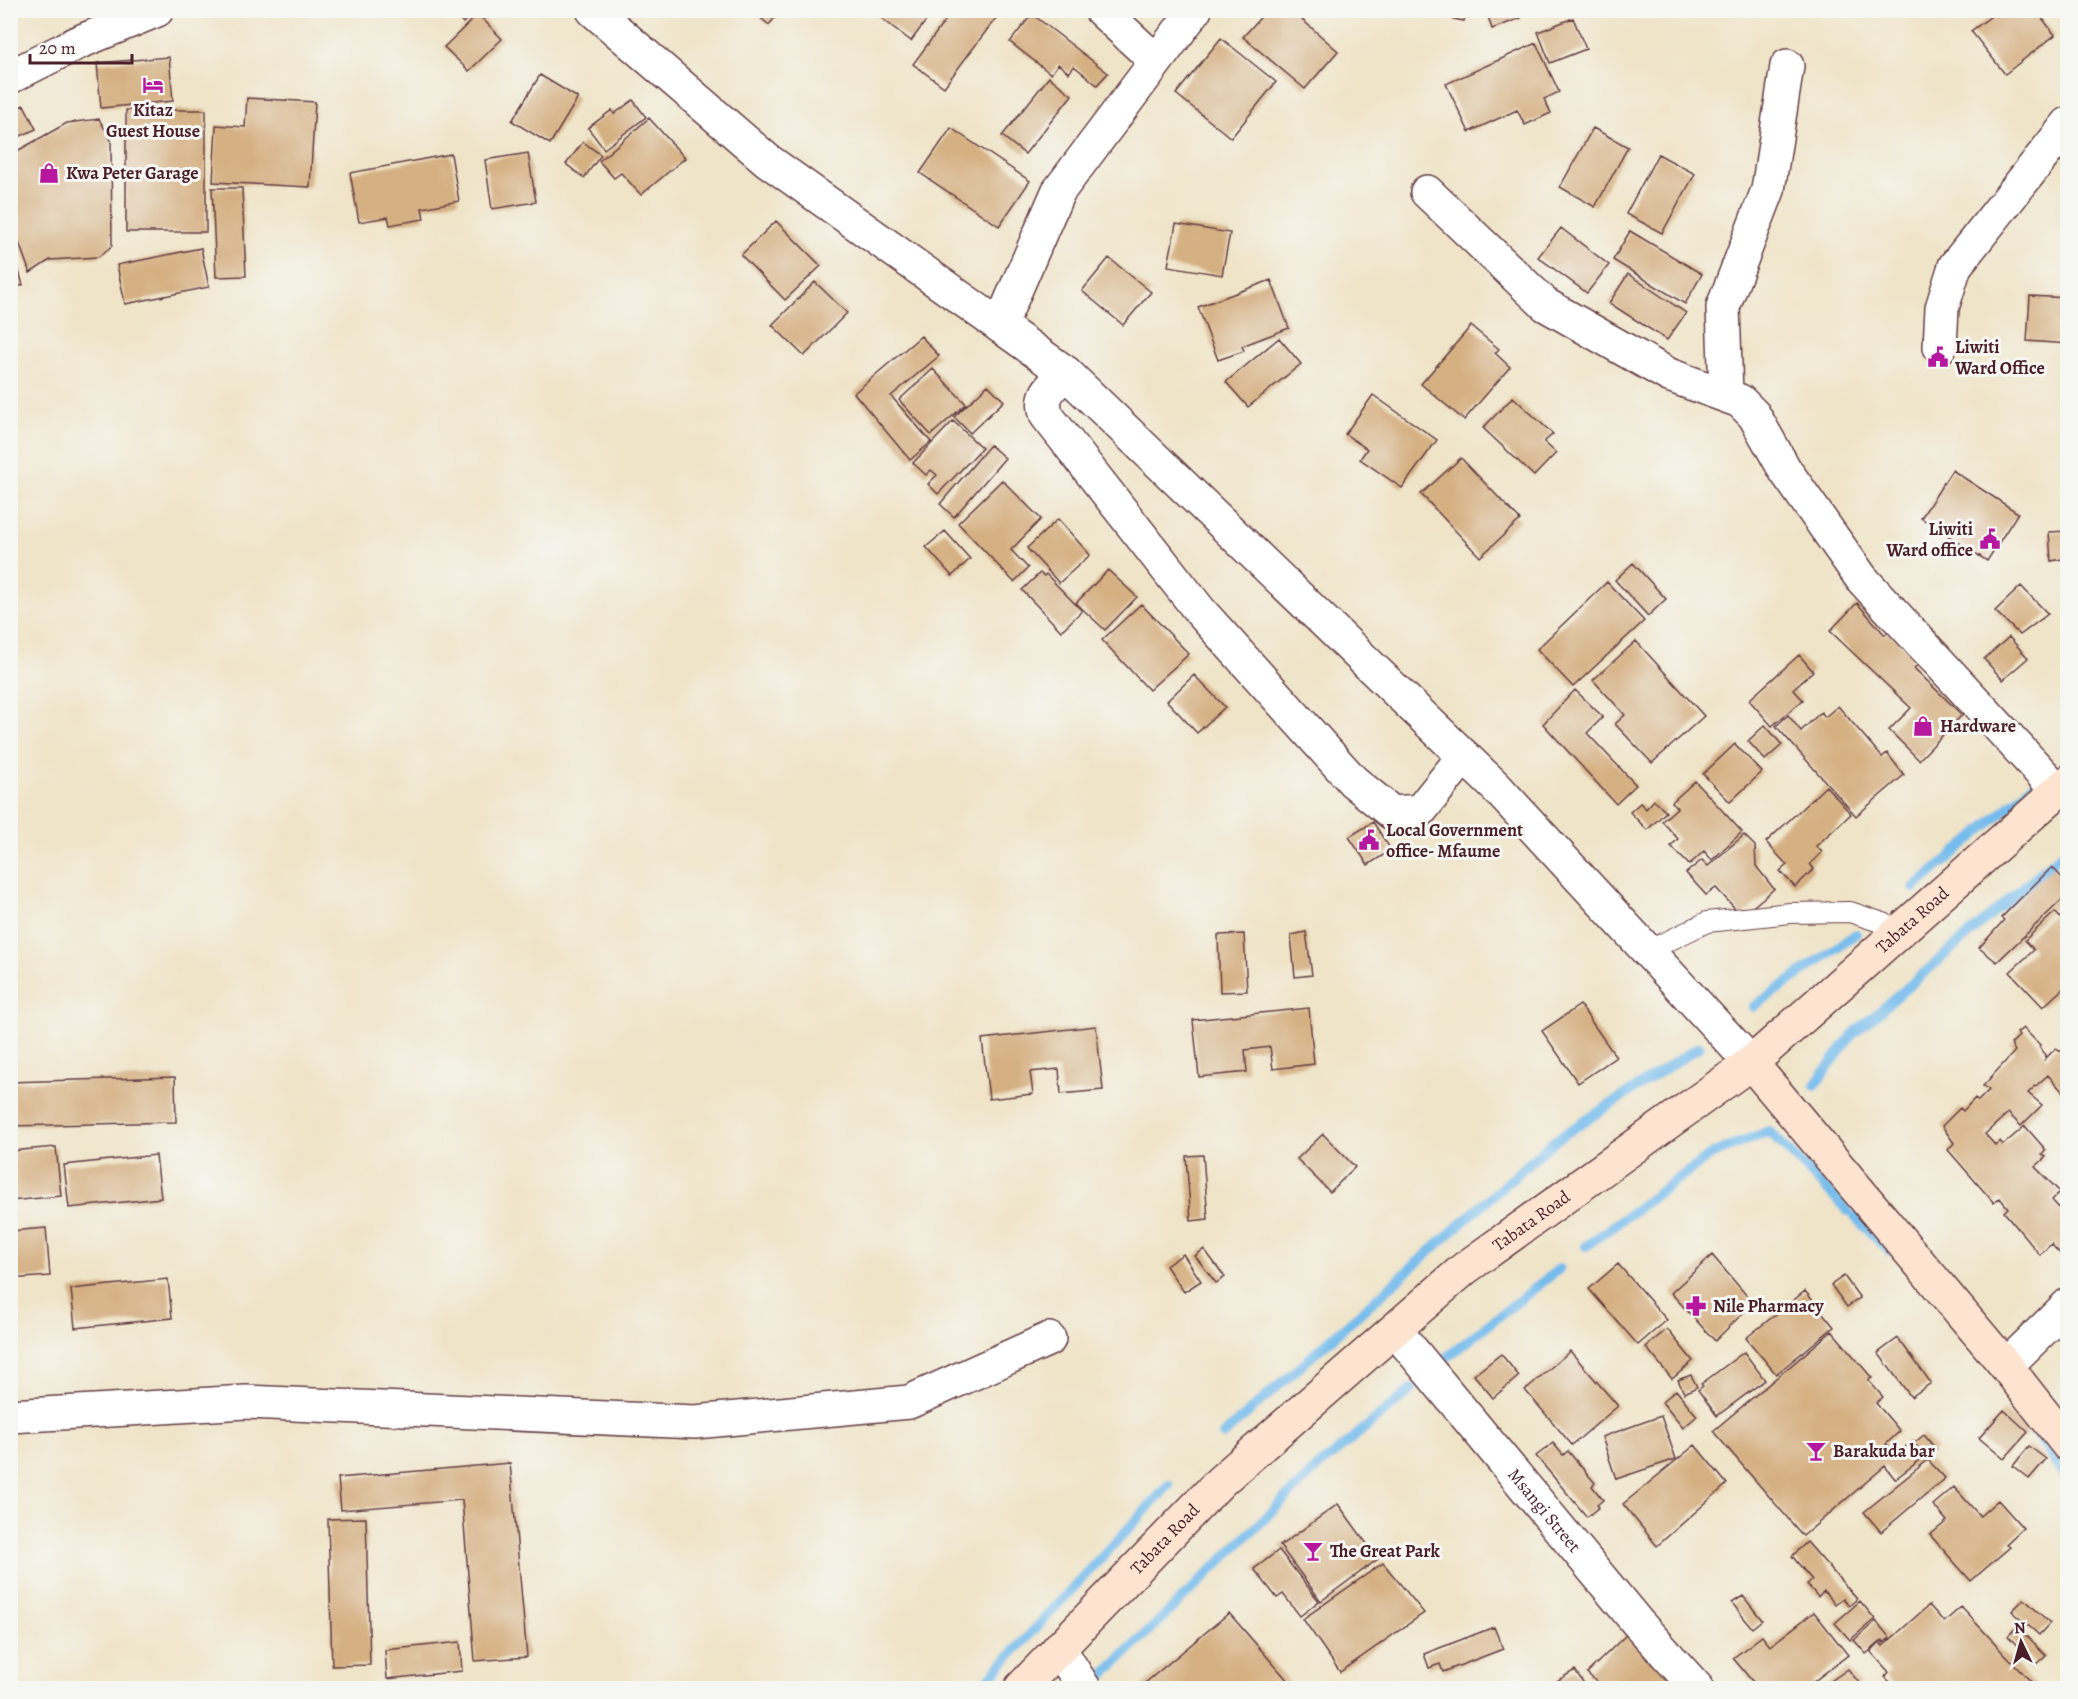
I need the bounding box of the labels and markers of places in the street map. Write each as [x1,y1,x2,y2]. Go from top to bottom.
hotel icon: Kitaz Guest House [141,73,165,97]
place label: Kitaz Guest House [106,98,200,143]
shop icon: Kwa Peter Garage [37,161,61,185]
place label: Kwa Peter Garage [66,161,199,185]
place label: Liwiti Ward Office [1954,335,2045,380]
public building icon: Liwiti Ward Office [1926,345,1950,369]
place label: Liwiti Ward office [1885,517,1973,562]
public building icon: Liwiti Ward office [1978,527,2002,551]
shop icon: Hardware [1911,714,1935,738]
place label: Hardware [1940,714,2016,738]
place label: Local Government office- Mfaume [1386,818,1523,863]
public building icon: Local Government office- Mfaume [1357,828,1381,852]
pharmacy icon: Nile Pharmacy [1684,1294,1708,1318]
place label: Nile Pharmacy [1713,1294,1824,1318]
bar icon: Barakuda bar [1804,1439,1828,1463]
place label: Barakuda bar [1833,1439,1935,1463]
bar icon: The Great Park [1301,1539,1325,1563]
place label: The Great Park [1330,1539,1441,1563]

